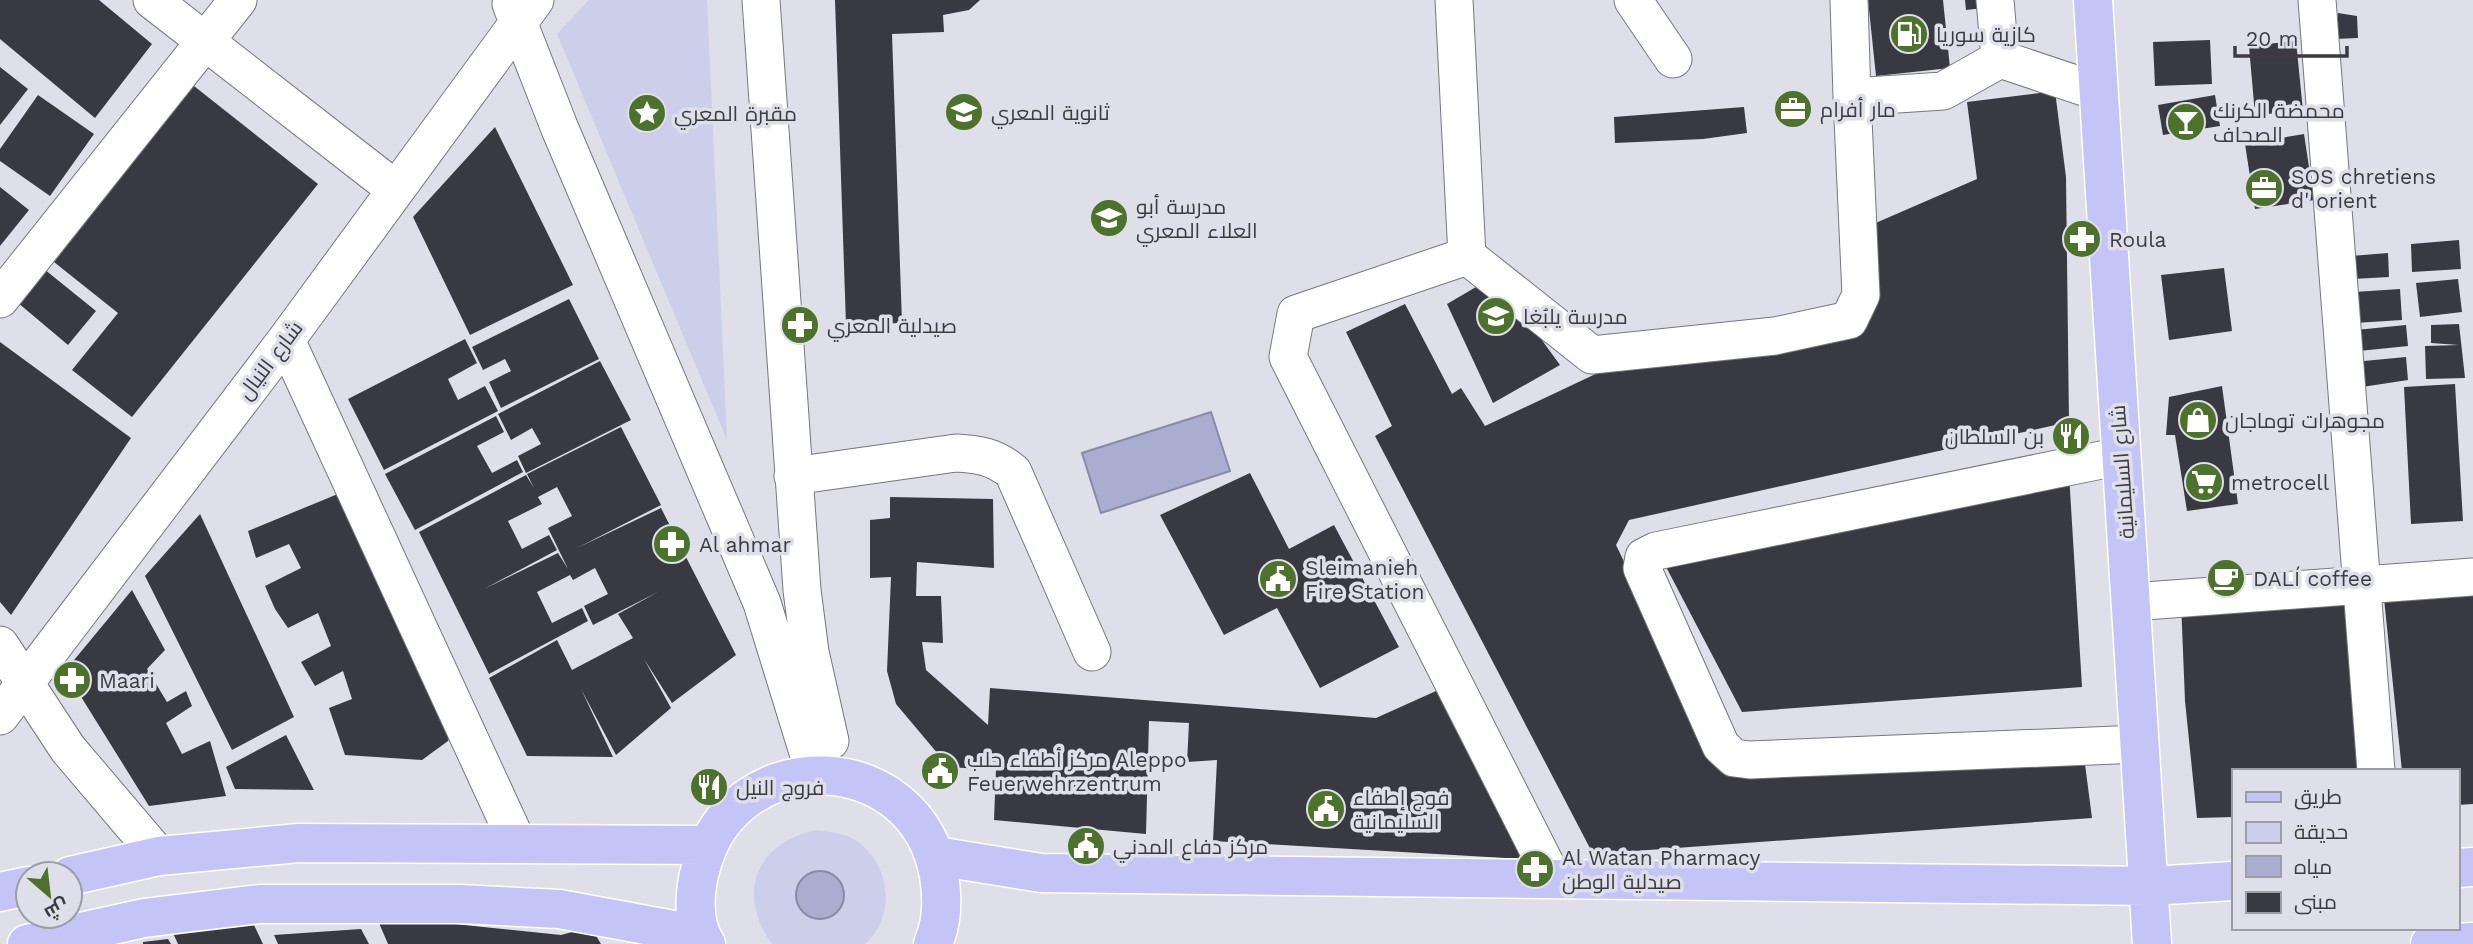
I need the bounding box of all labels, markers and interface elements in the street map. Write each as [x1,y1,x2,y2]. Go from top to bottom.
fuel station icon: كازية سوريا [1888,13,1930,55]
scale bar [2235,14,2347,58]
place label: كازية سوريا [1936,22,2036,47]
text: 20 m [2246,26,2298,51]
office icon: مار أفرام [1772,88,1814,130]
school or university icon: ثانوية المعري [943,91,985,133]
place icon: مقبرة المعري [626,92,668,134]
place label: مار أفرام [1820,97,1896,124]
place label: محمضة الكرنك الصحاف [2213,98,2345,147]
place label: ثانوية المعري [991,100,1110,129]
place label: مقبرة المعري [674,101,797,130]
bar icon: محمضة الكرنك الصحاف [2165,101,2207,143]
place label: SOS chretiens d' orient [2291,164,2436,213]
office icon: SOS chretiens d' orient [2243,167,2285,209]
place label: مدرسة أبو العلاء المعري [1136,194,1258,247]
school or university icon: مدرسة أبو العلاء المعري [1088,197,1130,239]
pharmacy icon: Roula [2061,218,2103,260]
place label: Roula [2109,227,2167,252]
school or university icon: مدرسة يلبُغا [1475,295,1517,337]
pharmacy icon: صيدلية المعري [779,304,821,346]
place label: مدرسة يلبُغا [1523,304,1628,329]
place label: صيدلية المعري [827,313,957,342]
street label: شارع النيال [232,316,309,405]
shop icon: مجوهرات توماجان [2177,399,2219,441]
street label: شارع السليمانية [2105,404,2141,540]
place label: مجوهرات توماجان [2225,408,2385,434]
restaurant icon: بن السلطان [2050,415,2092,457]
place label: بن السلطان [1945,424,2044,450]
supermarket icon: metrocell [2183,461,2225,503]
place label: metrocell [2231,470,2330,495]
pharmacy icon: Al ahmar [651,523,693,565]
place label: Al ahmar [699,532,791,557]
place label: Sleimanieh Fire Station [1305,555,1425,604]
cafe icon: DALÍ coffee [2205,557,2247,599]
public building icon: Sleimanieh Fire Station [1257,558,1299,600]
place label: DALÍ coffee [2253,566,2372,591]
pharmacy icon: Maari [51,659,93,701]
place label: Maari [99,668,155,693]
place label: مركز أطفاء حلب Aleppo Feuerwehrzentrum [967,747,1187,796]
public building icon: مركز أطفاء حلب Aleppo Feuerwehrzentrum [919,750,961,792]
restaurant icon: فروج النيل [688,766,730,808]
legend [2232,769,2459,930]
place label: فروج النيل [736,775,824,802]
text: طريق [2294,784,2342,810]
place label: فوج إطفاء السليمانية [1353,785,1450,834]
public building icon: فوج إطفاء السليمانية [1305,788,1347,830]
text: حديقة [2294,819,2348,844]
public building icon: مركز دفاع المدني [1065,825,1107,867]
place label: مركز دفاع المدني [1113,834,1268,863]
place label: Al Watan Pharmacy صيدلية الوطن [1562,845,1760,895]
pharmacy icon: Al Watan Pharmacy صيدلية الوطن [1514,848,1556,890]
text: مياه [2294,854,2332,879]
north arrow [14,860,84,930]
text: مبنى [2294,889,2337,915]
text: ش [41,894,73,925]

